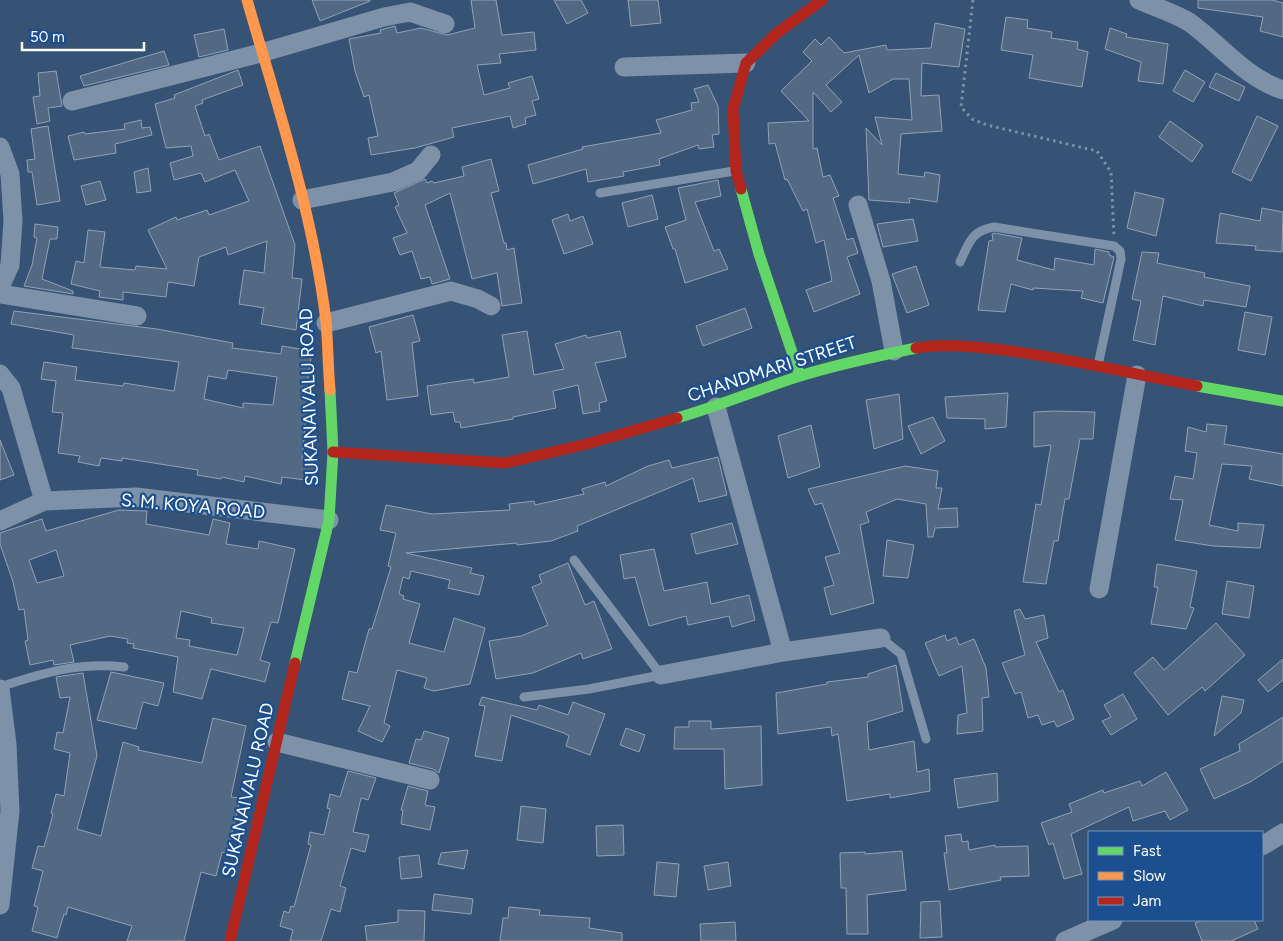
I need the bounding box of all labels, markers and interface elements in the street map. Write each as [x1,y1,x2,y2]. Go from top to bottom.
scale bar [22,20,145,52]
text: 50 m [30,28,65,46]
street label: SUKANAIVALU ROAD [295,308,323,486]
street label: CHANDMARI STREET [685,331,859,407]
street label: S. M. KOYA ROAD [120,489,266,523]
street label: SUKANAIVALU ROAD [217,701,279,879]
legend [1088,831,1263,921]
text: Fast [1133,842,1162,860]
text: Slow [1133,867,1166,885]
text: Jam [1133,892,1161,910]

